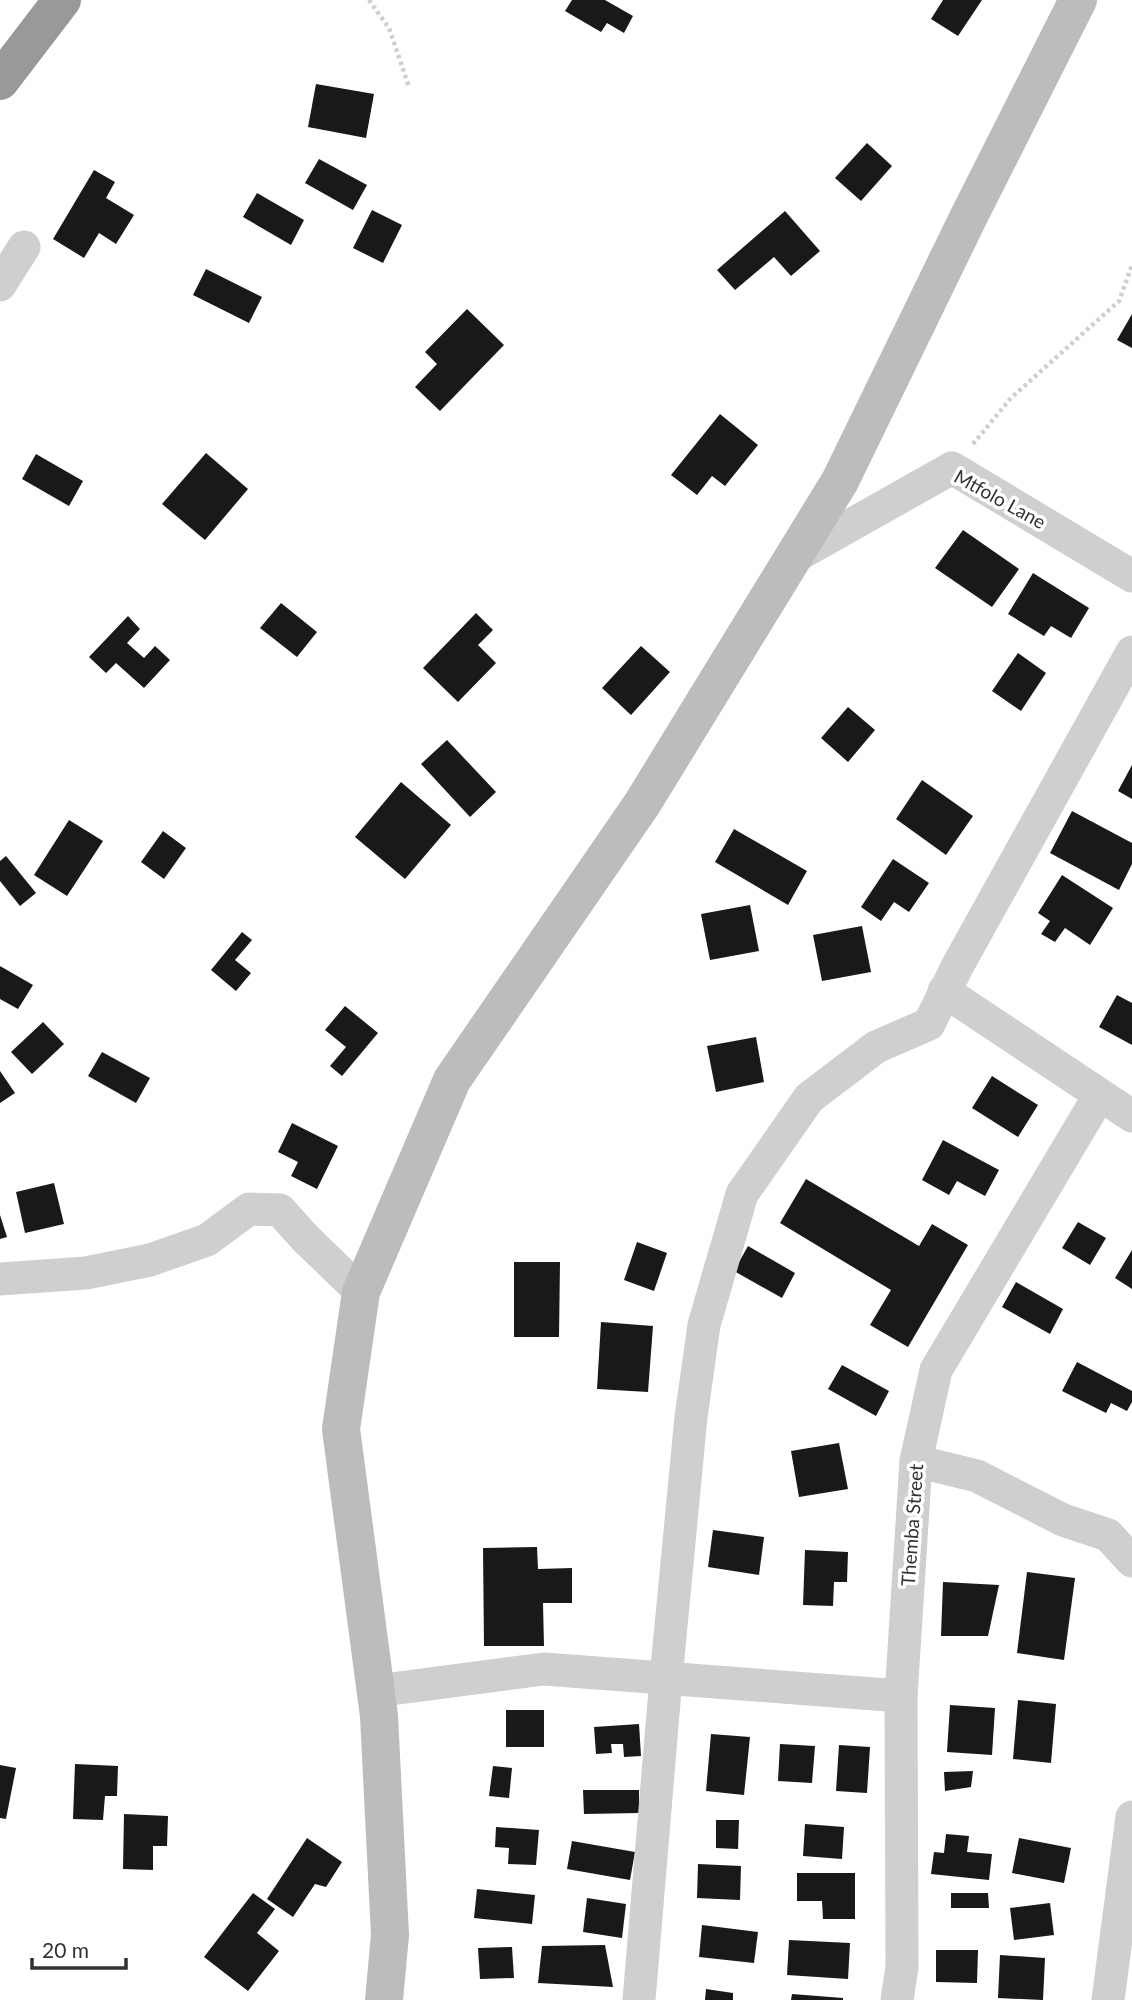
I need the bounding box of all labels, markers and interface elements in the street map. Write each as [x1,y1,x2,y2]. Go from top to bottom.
street label: Mtfolo Lane [951,464,1050,533]
street label: Themba Street [896,1463,927,1587]
scale bar [32,1926,126,1970]
text: 20 m [42,1937,89,1962]

